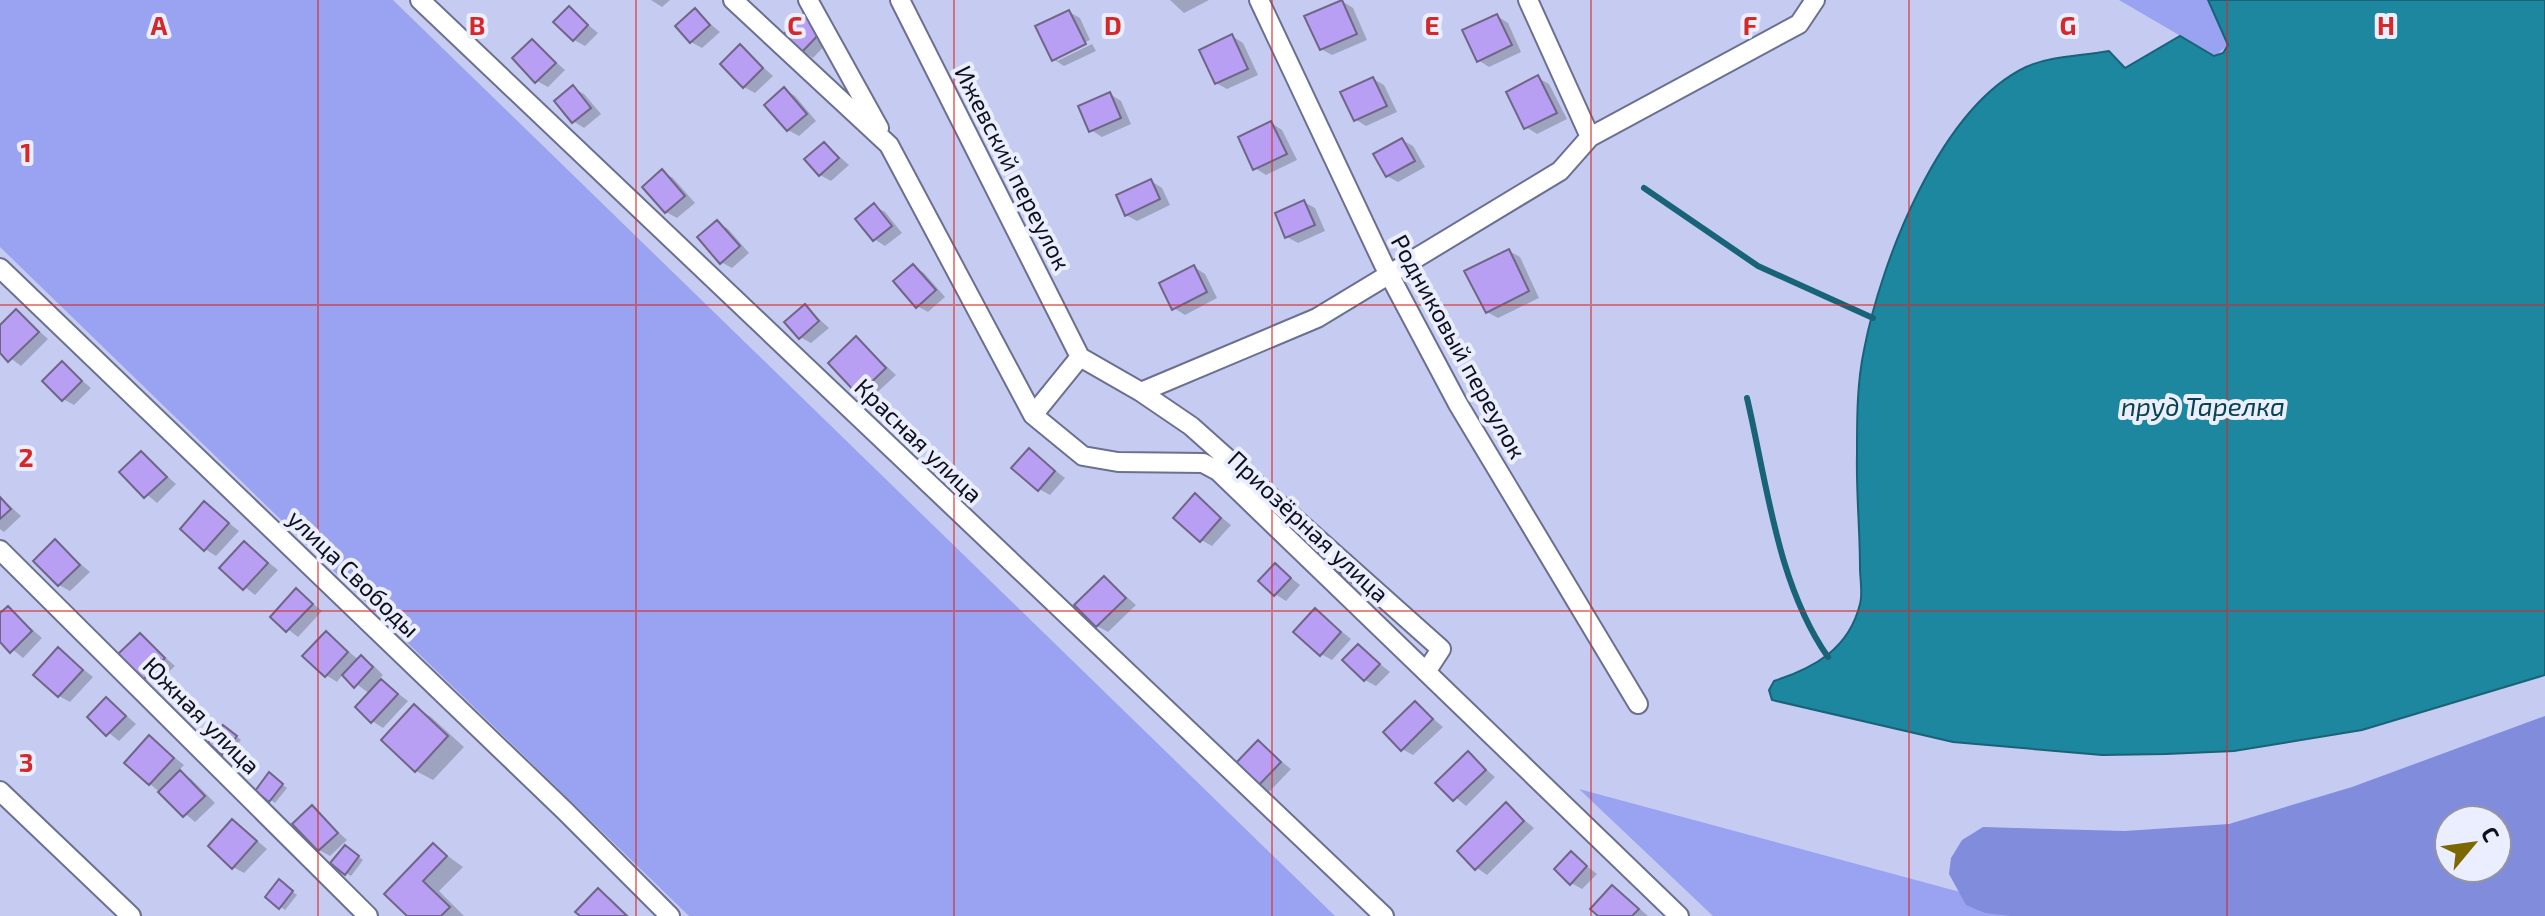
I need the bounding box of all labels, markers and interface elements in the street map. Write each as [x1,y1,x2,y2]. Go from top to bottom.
text: A [151,9,168,40]
text: B [469,9,485,40]
text: C [787,9,803,40]
text: D [1104,9,1122,40]
text: E [1424,9,1440,40]
text: F [1743,9,1757,40]
text: G [2060,9,2076,40]
text: H [2377,9,2395,40]
street label: Ижевский переулок [948,60,1078,275]
text: 1 [20,136,32,167]
street label: Родниковый переулок [1385,229,1533,464]
street label: Красная улица [849,372,989,509]
water label: пруд Тарелка [2121,390,2285,421]
text: 2 [18,441,34,472]
street label: Приозёрная улица [1222,444,1395,609]
street label: улица Свободы [282,503,426,644]
street label: Южная улица [137,650,267,780]
text: 3 [19,746,33,777]
north arrow [2433,804,2513,884]
text: С [2477,822,2506,846]

